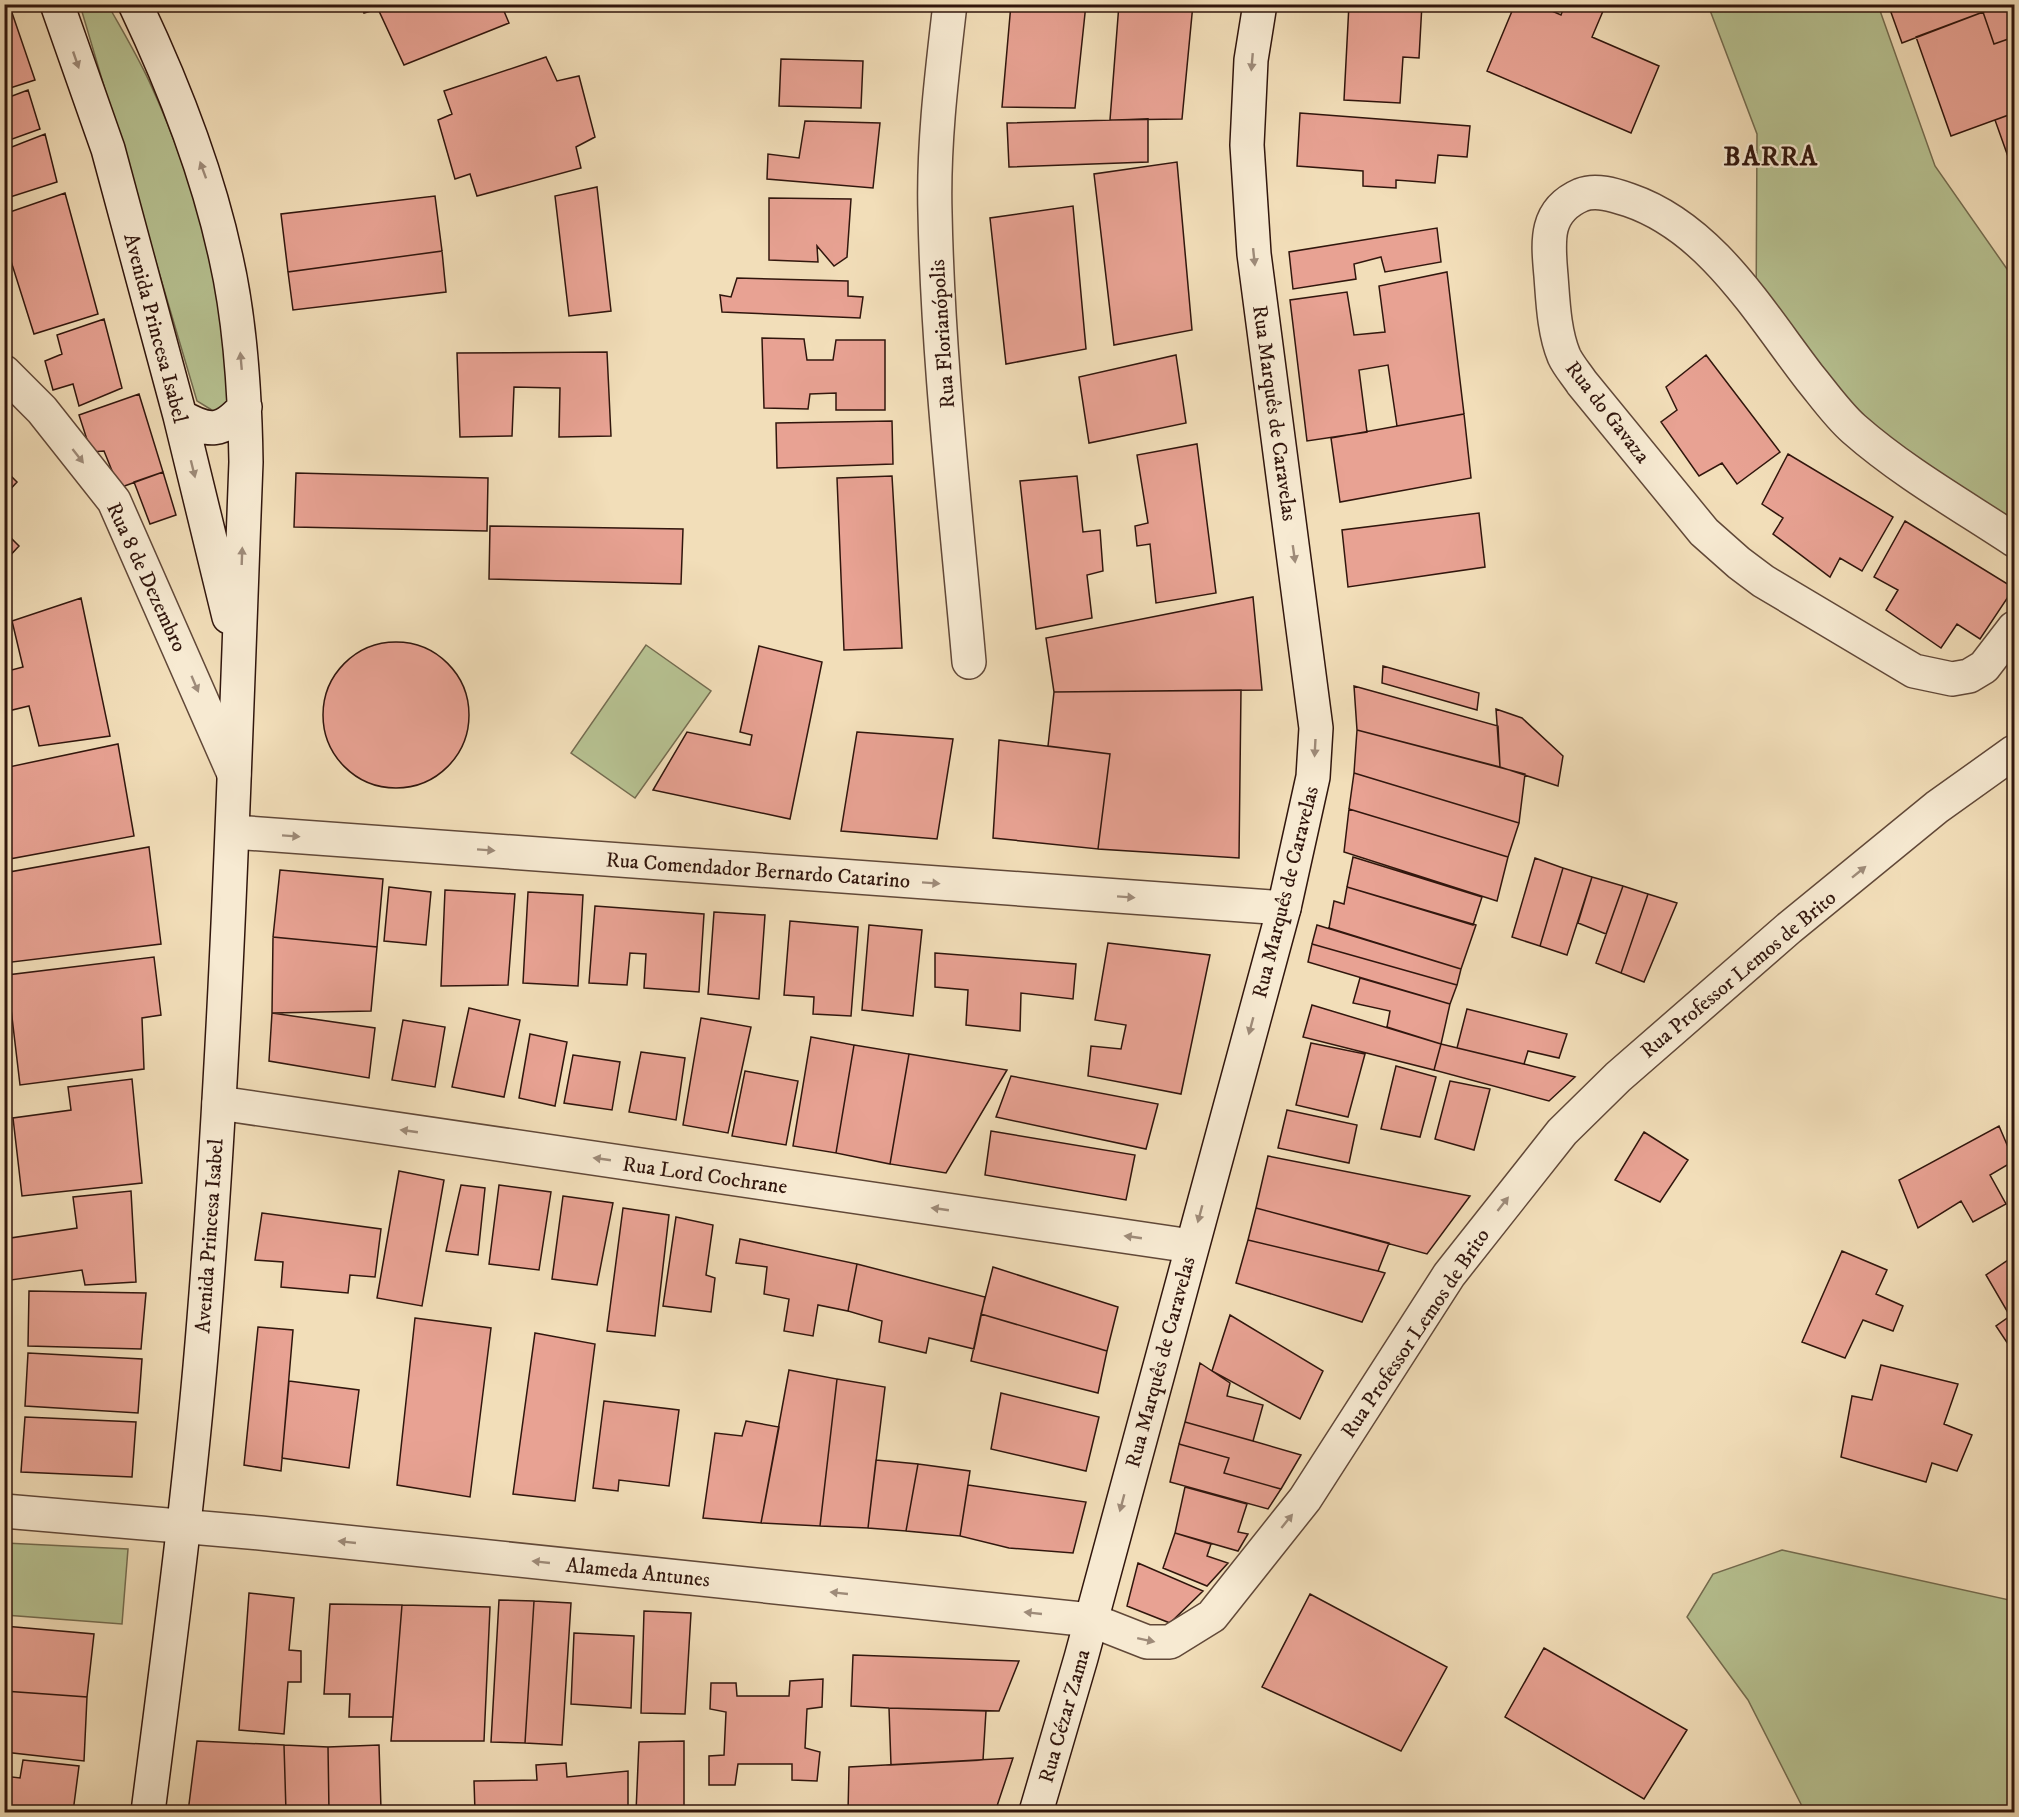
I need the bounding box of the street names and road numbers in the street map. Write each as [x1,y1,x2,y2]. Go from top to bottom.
street label: Avenida Princesa Isabel [117,231,193,426]
street label: Rua Florianópolis [925,258,961,409]
street label: Rua Marquês de Caravelas [1246,304,1302,523]
street label: Rua do Gavaza [1559,356,1655,469]
street label: Rua 8 de Dezembro [100,499,192,656]
street label: Rua Marquês de Caravelas [1247,784,1325,1001]
street label: Rua Comendador Bernardo Catarino [605,847,911,895]
street label: Rua Professor Lemos de Brito [1635,885,1842,1064]
street label: Avenida Princesa Isabel [190,1137,230,1334]
street label: Rua Lord Cochrane [621,1152,789,1200]
street label: Rua Professor Lemos de Brito [1336,1224,1496,1443]
street label: Rua Marquês de Caravelas [1120,1254,1202,1471]
street label: Alameda Antunes [565,1553,711,1593]
street label: Rua Cézar Zama [1033,1646,1096,1786]

